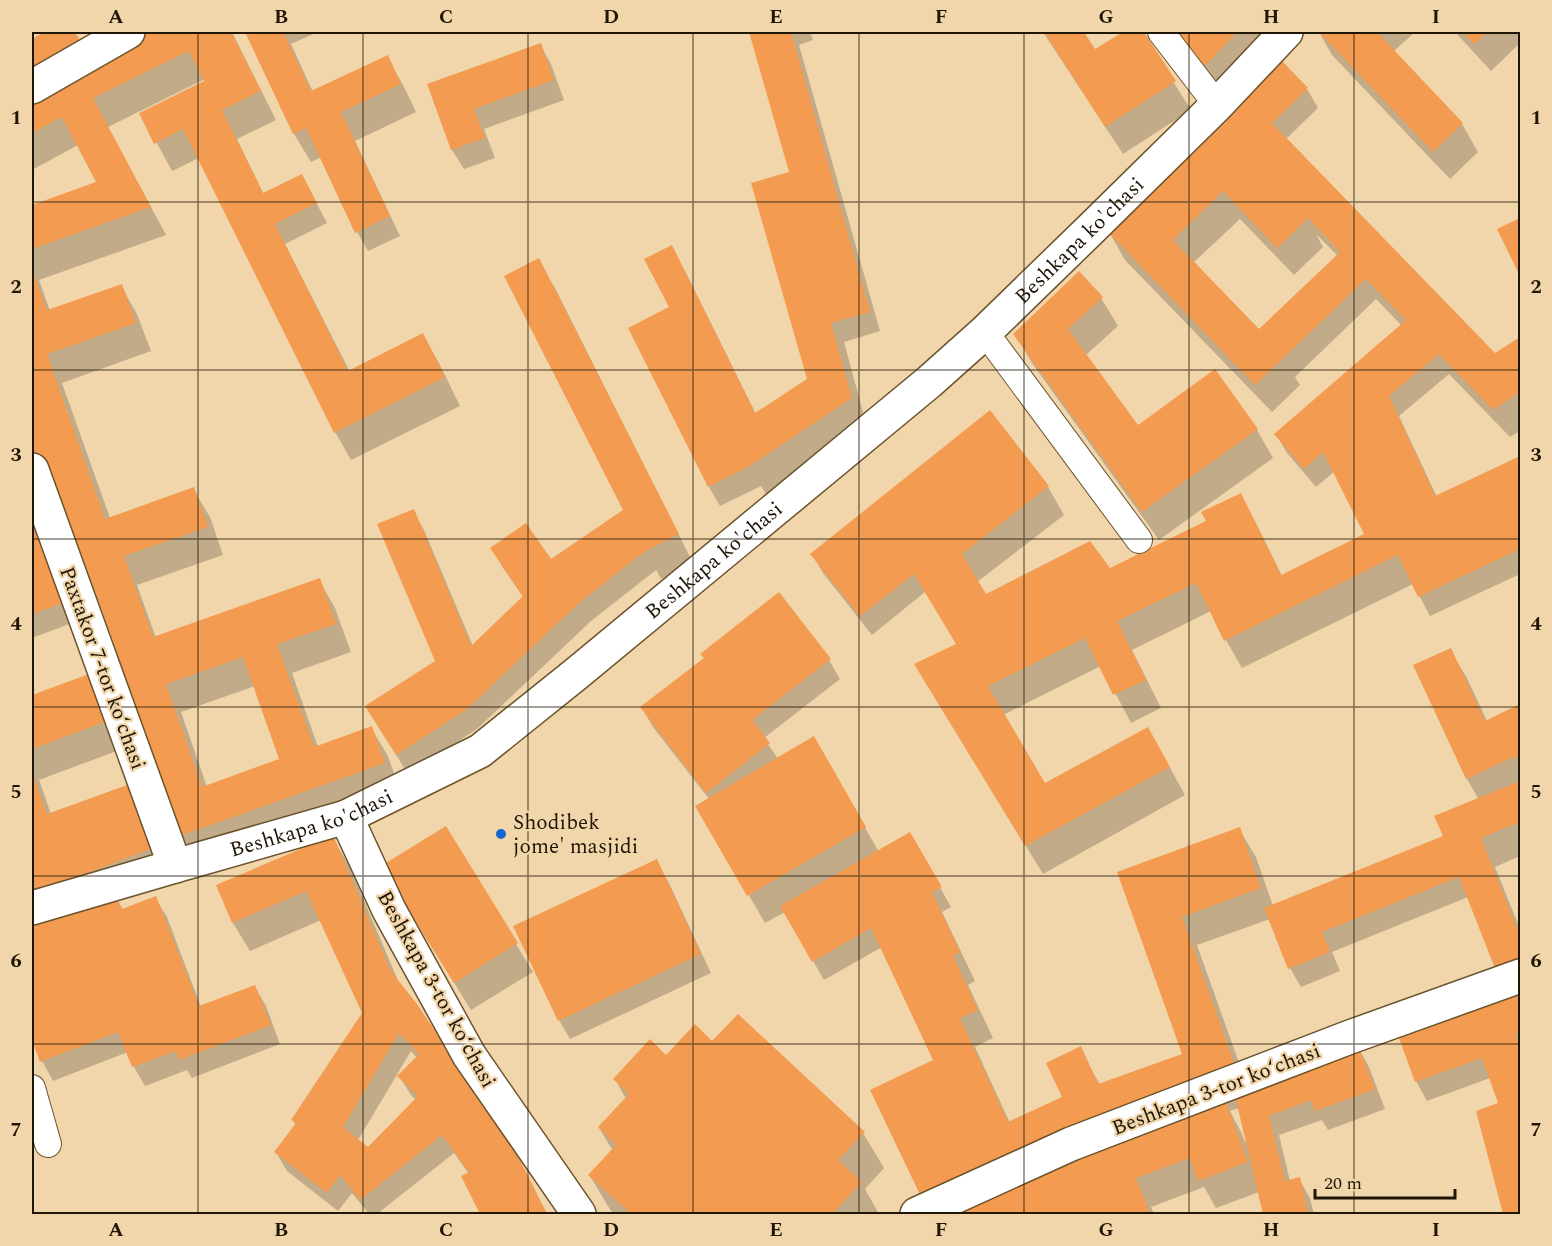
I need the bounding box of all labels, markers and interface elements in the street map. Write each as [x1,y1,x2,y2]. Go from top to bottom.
text: A [108,2,124,32]
text: B [274,2,288,32]
text: C [439,2,453,32]
text: D [603,2,619,32]
text: E [769,2,783,32]
text: F [935,2,947,32]
text: G [1098,2,1114,32]
text: H [1263,2,1279,32]
text: I [1432,2,1440,32]
text: 1 [10,103,22,133]
text: 1 [1530,103,1542,133]
street label: Beshkapa ko'chasi [1008,170,1152,312]
text: 2 [10,272,22,302]
text: 2 [1530,272,1542,302]
text: 3 [10,440,22,470]
text: 3 [1530,440,1542,470]
street label: Beshkapa ko'chasi [638,494,790,628]
street label: Paxtakor 7-tor koʻchasi [50,562,154,774]
text: 4 [10,609,22,639]
text: 4 [1530,609,1542,639]
text: 5 [10,777,22,807]
text: 5 [1530,777,1542,807]
street label: Beshkapa ko'chasi [226,781,399,866]
place label: Shodibek jome' masjidi [513,807,638,863]
marker: Shodibek jome' masjidi [494,827,508,841]
street label: Beshkapa 3-tor koʻchasi [368,885,504,1094]
text: 6 [10,946,22,976]
text: 6 [1530,946,1542,976]
street label: Beshkapa 3-tor koʻchasi [1107,1035,1325,1145]
text: 7 [10,1115,22,1145]
text: 7 [1530,1115,1542,1145]
scale bar [1315,1162,1454,1200]
text: 20 m [1324,1170,1362,1197]
text: A [108,1215,124,1245]
text: B [274,1215,288,1245]
text: C [439,1215,453,1245]
text: D [603,1215,619,1245]
text: E [769,1215,783,1245]
text: F [935,1215,947,1245]
text: G [1098,1215,1114,1245]
text: H [1263,1215,1279,1245]
text: I [1432,1215,1440,1245]

